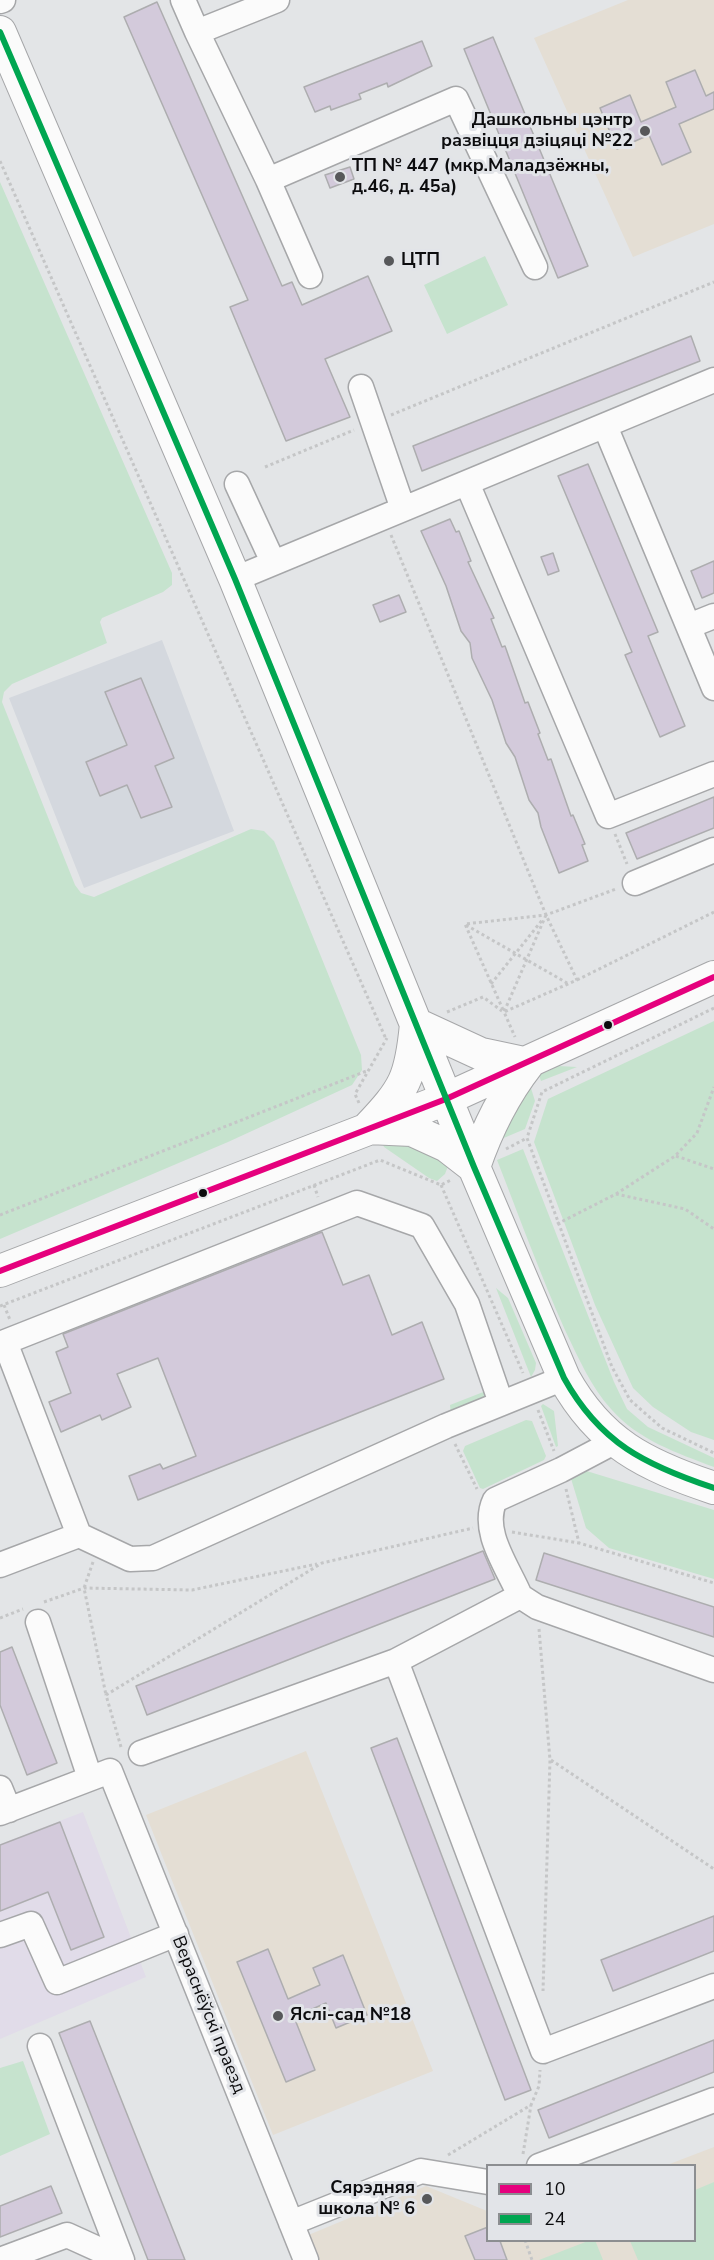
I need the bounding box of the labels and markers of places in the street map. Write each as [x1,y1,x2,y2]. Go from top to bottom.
place label: Дашкольны цэнтр развіцця дзіцяці №22 [441,110,633,152]
marker: Дашкольны цэнтр развіцця дзіцяці №22 [638,124,652,138]
place label: ТП № 447 (мкр.Маладзёжны, д.46, д. 45а) [352,156,609,198]
marker: ТП № 447 (мкр.Маладзёжны, д.46, д. 45а) [333,170,347,184]
place label: ЦТП [401,250,440,272]
marker: ЦТП [382,254,396,268]
unlabelled marker [602,1019,614,1031]
unlabelled marker [197,1187,209,1199]
place label: Яслі-сад №18 [290,2005,411,2027]
marker: Яслі-сад №18 [271,2009,285,2023]
place label: Сярэдняя школа № 6 [318,2178,415,2220]
marker: Сярэдняя школа № 6 [420,2192,434,2206]

